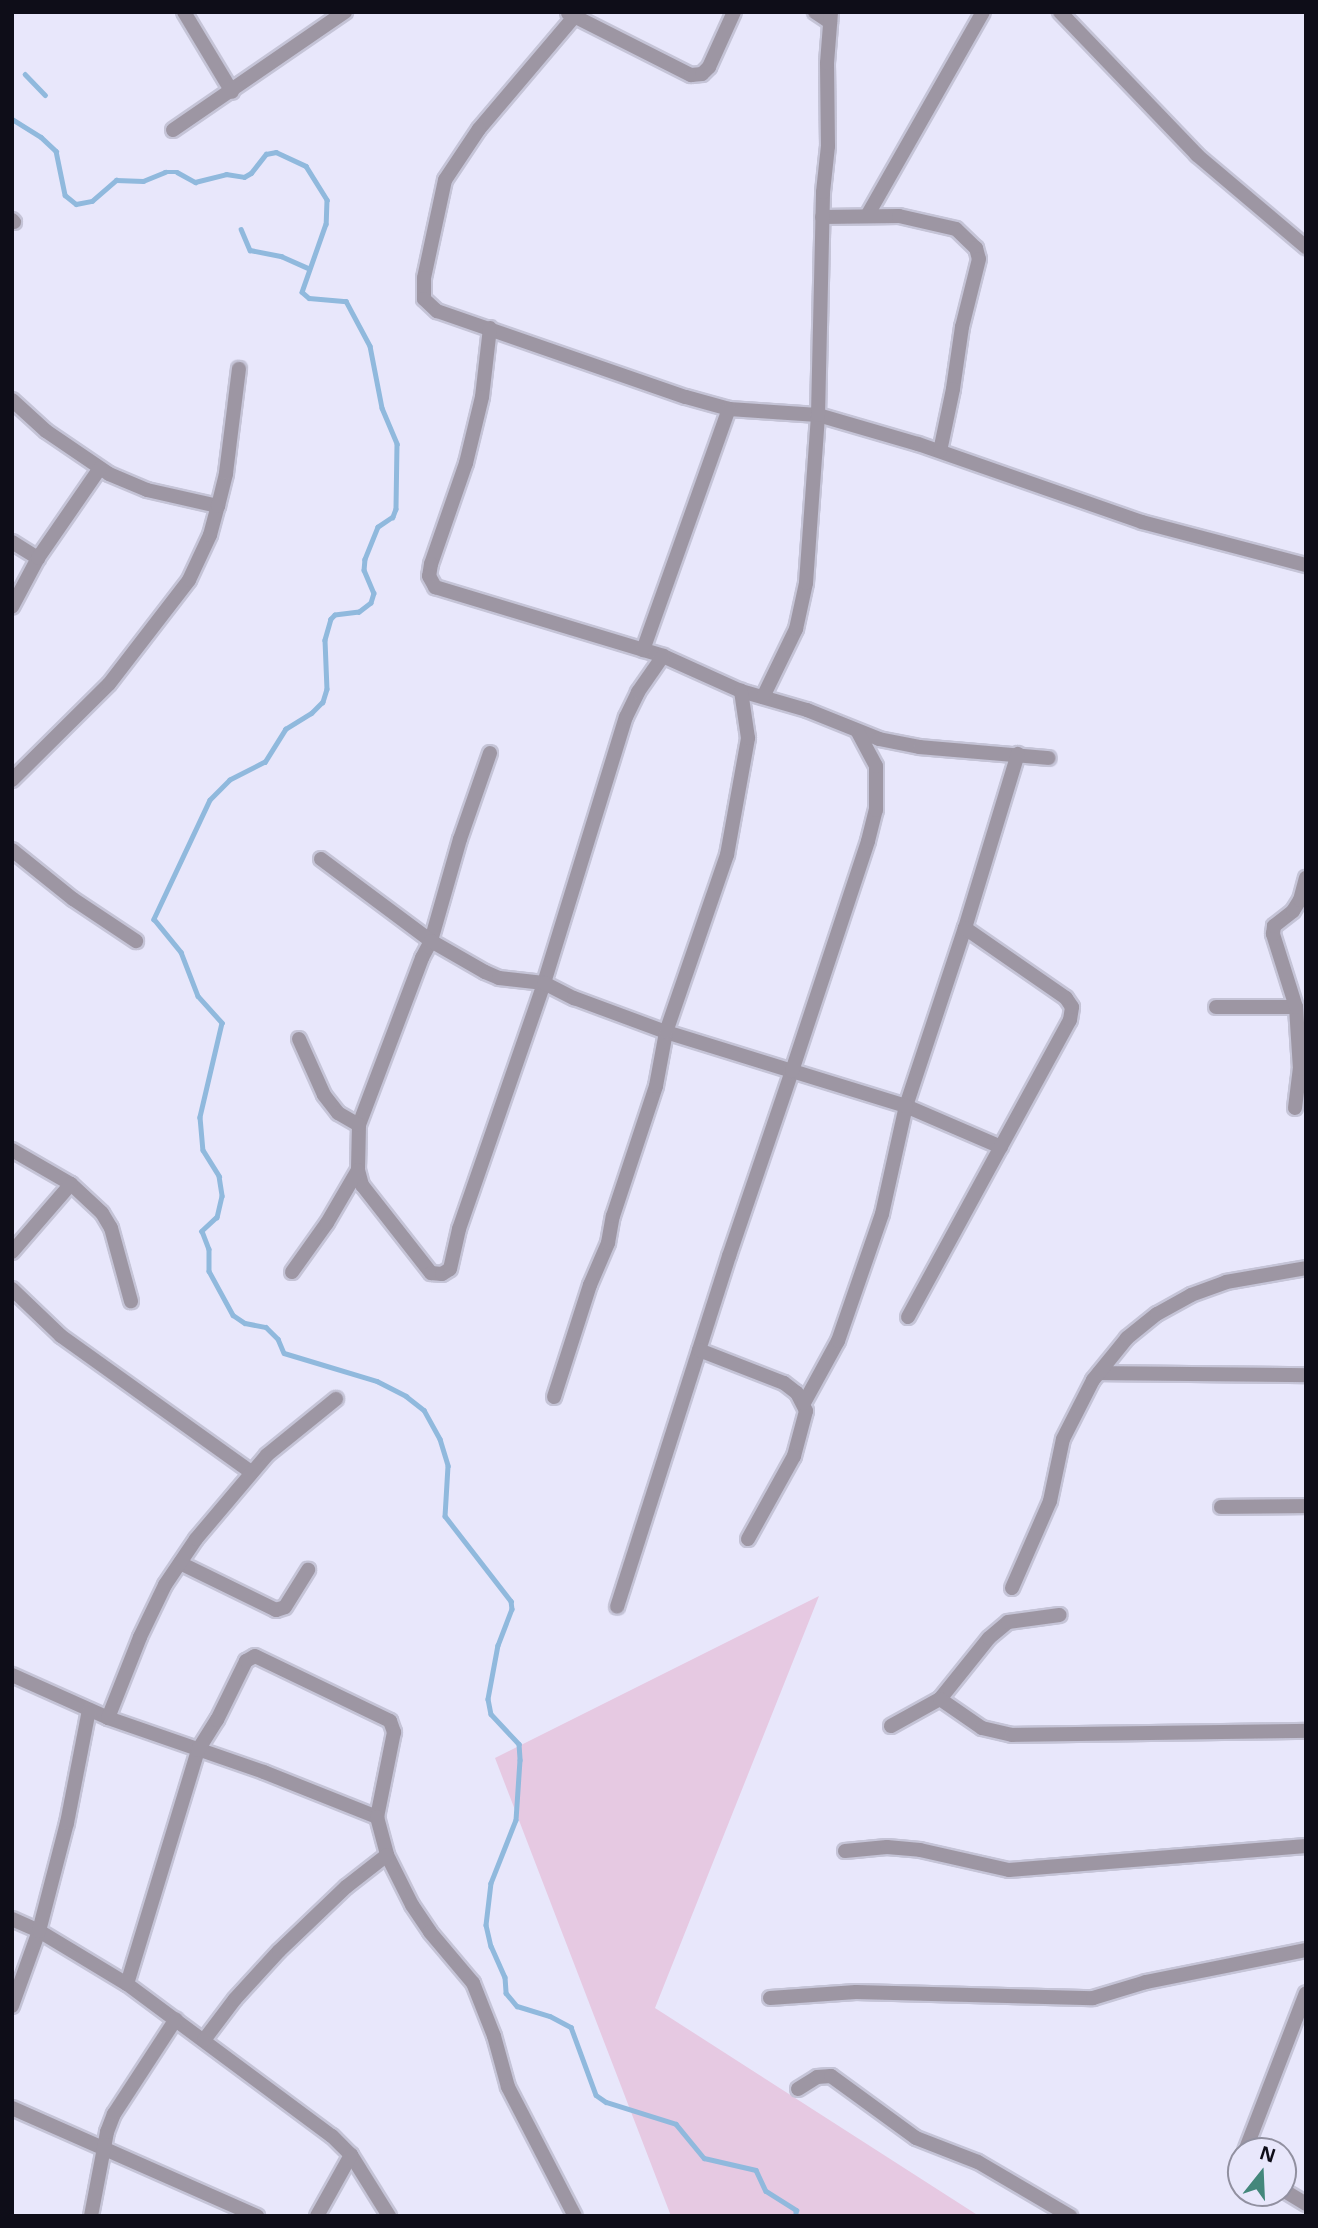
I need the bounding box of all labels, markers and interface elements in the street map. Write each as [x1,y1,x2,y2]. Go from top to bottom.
north arrow [1227,2137,1297,2207]
text: N [1256,2139,1279,2169]

